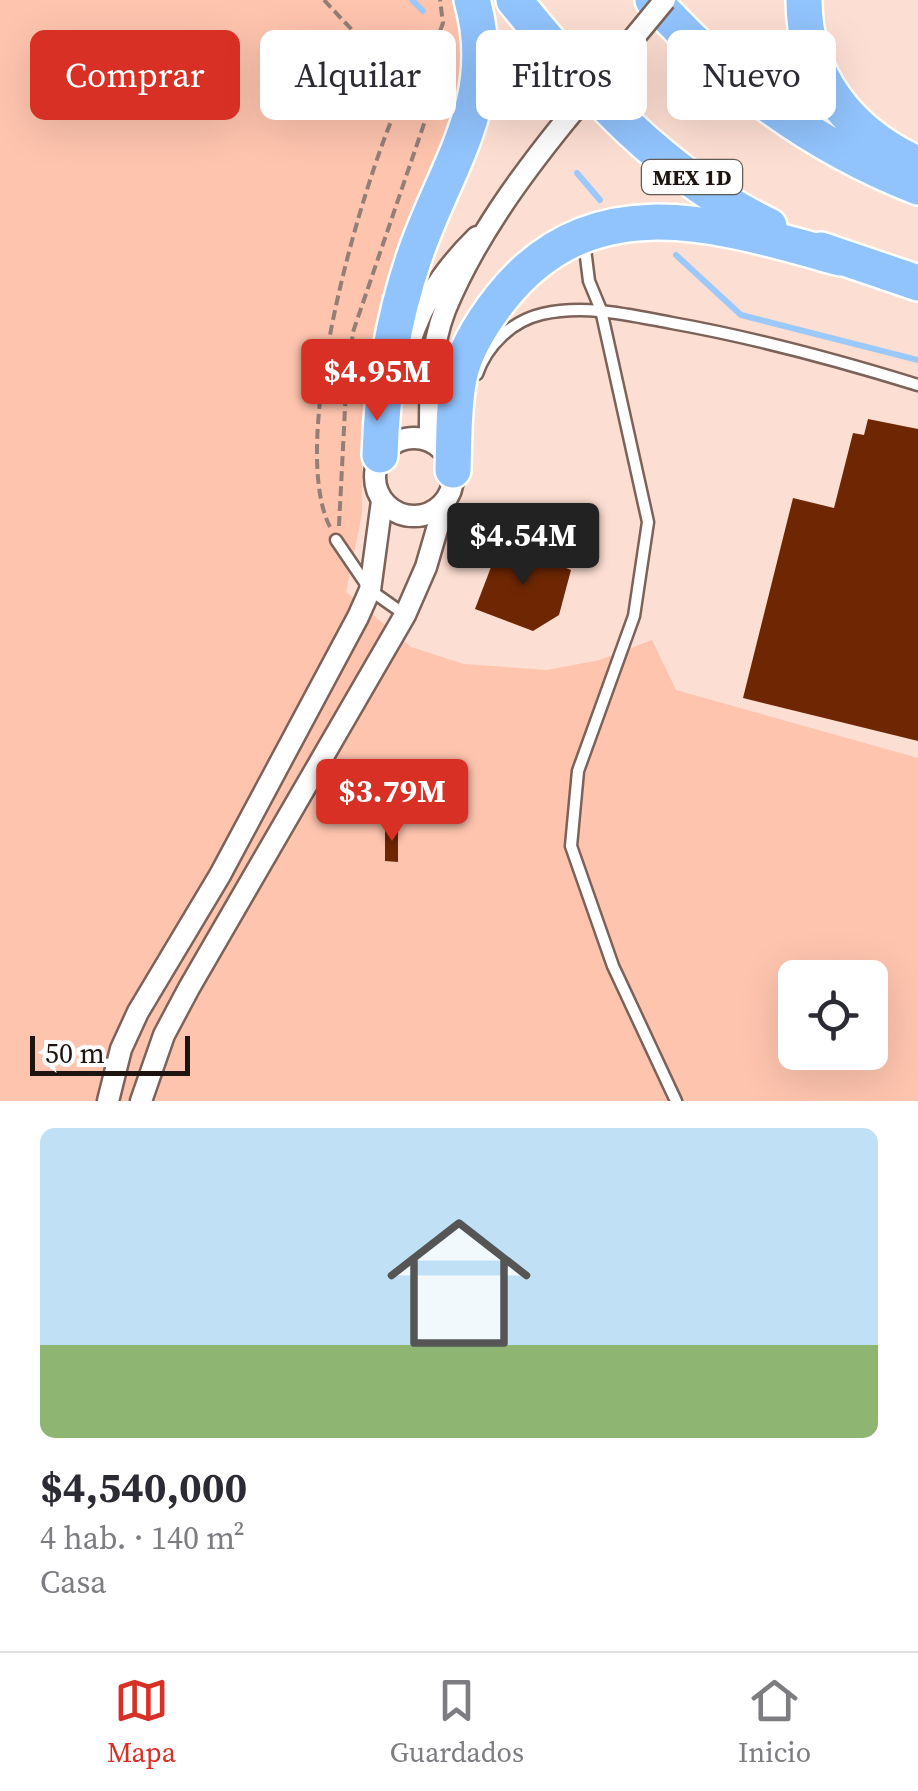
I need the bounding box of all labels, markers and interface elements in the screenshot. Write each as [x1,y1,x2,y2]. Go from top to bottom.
chip: Comprar [30,30,240,120]
chip: Alquilar [260,30,456,120]
chip: Filtros [476,30,647,120]
chip: Nuevo [667,30,836,120]
road number: MEX 1D [642,160,742,194]
pin: $4.95M [296,339,458,424]
text: $4.95M [323,349,431,393]
pin: $4.54M [442,503,604,588]
text: $4.54M [469,513,577,557]
pin: $3.79M [311,759,473,844]
text: $3.79M [338,769,446,813]
map controls [778,960,888,1070]
button: locate [778,960,888,1070]
scale bar [30,1031,190,1076]
text: 50 m [45,1034,105,1072]
icon: home [369,1193,549,1373]
text: $4,540,000 [40,1458,247,1516]
text: 4 hab. · 140 m² [40,1516,245,1560]
text: Casa [40,1560,107,1604]
tab: Mapa [107,1673,176,1771]
tab: Guardados [390,1673,524,1771]
tab: Inicio [738,1673,811,1771]

